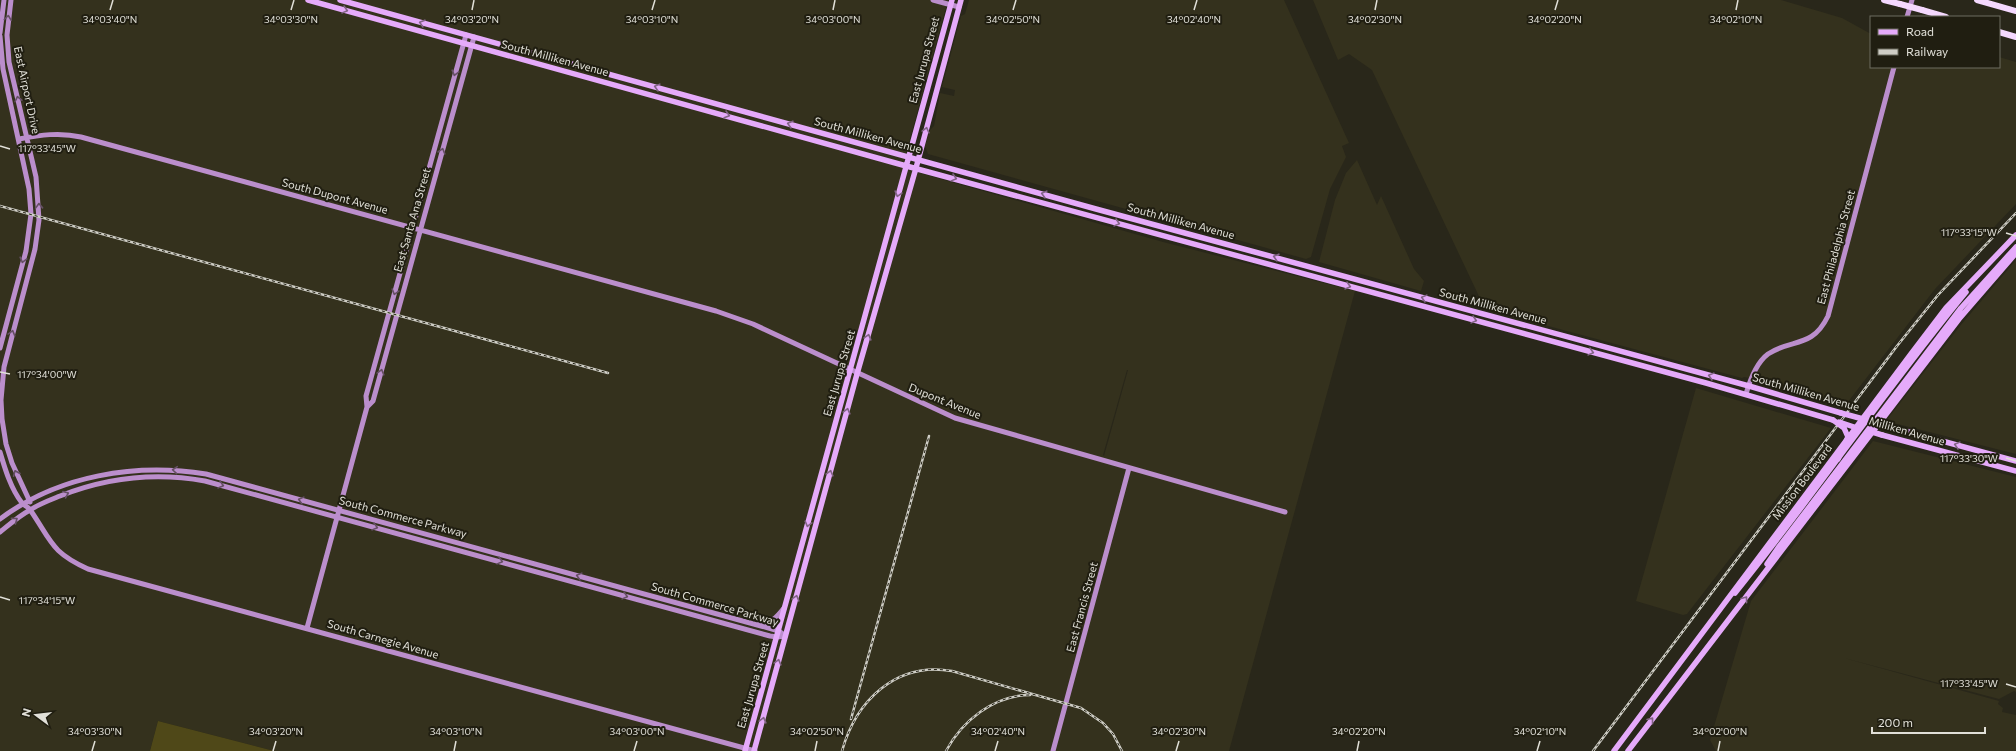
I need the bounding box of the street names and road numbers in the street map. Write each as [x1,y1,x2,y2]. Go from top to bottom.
street label: East Jurupa Street [906,15,942,105]
street label: South Milliken Avenue [500,37,610,78]
street label: East Airport Drive [12,45,43,135]
street label: South Milliken Avenue [813,114,923,155]
street label: East Santa Ana Street [390,166,433,273]
street label: South Dupont Avenue [281,175,390,216]
street label: East Philadelphia Street [1814,188,1857,306]
street label: South Milliken Avenue [1126,200,1236,241]
street label: South Milliken Avenue [1438,285,1548,326]
street label: East Jurupa Street [820,328,858,418]
street label: South Milliken Avenue [1751,370,1861,413]
street label: Dupont Avenue [907,380,983,421]
street label: Milliken Avenue [1868,413,1947,448]
street label: Mission Boulevard [1769,441,1834,522]
street label: South Commerce Parkway [338,493,469,540]
street label: East Francis Street [1063,560,1100,653]
street label: South Commerce Parkway [650,579,781,628]
street label: South Carnegie Avenue [326,616,441,661]
street label: East Jurupa Street [734,640,772,730]

